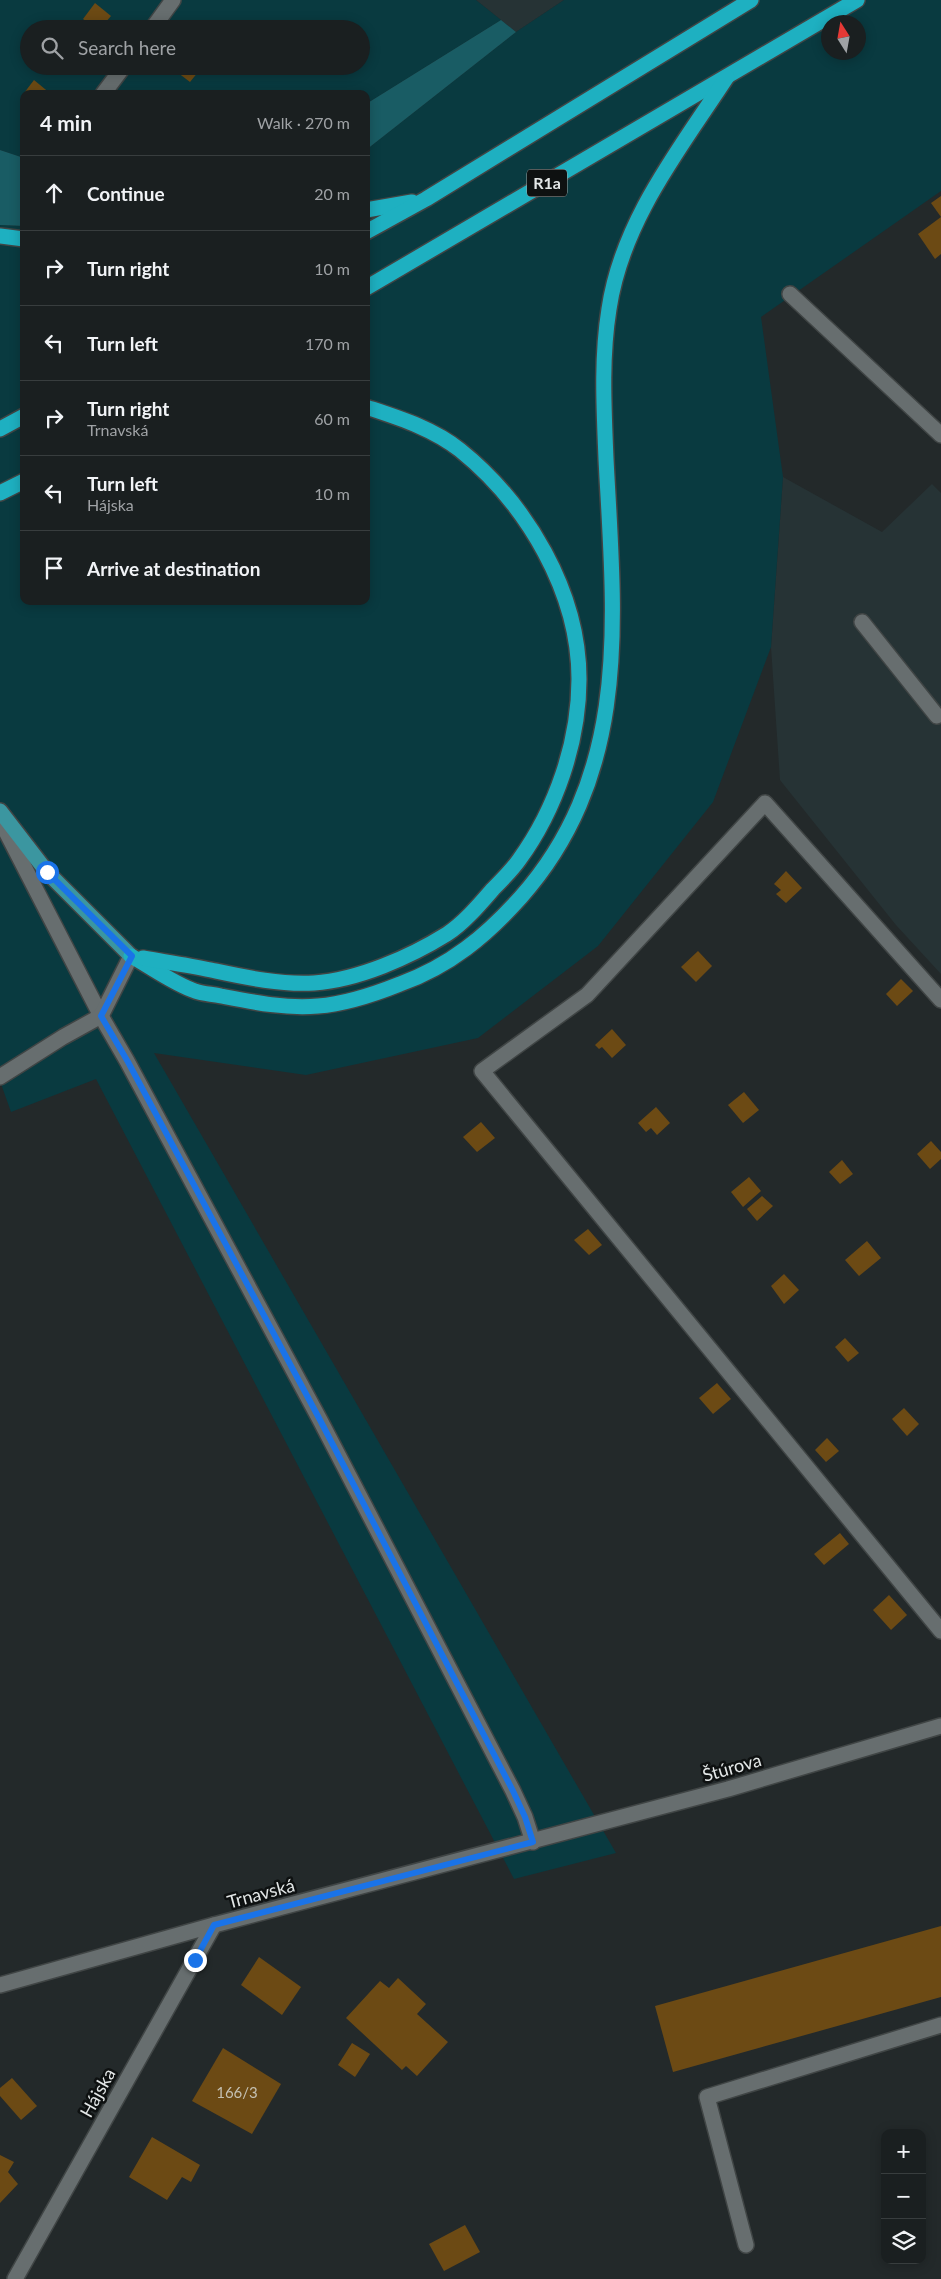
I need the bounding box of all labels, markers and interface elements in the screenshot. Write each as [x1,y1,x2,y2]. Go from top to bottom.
north arrow [821,15,866,60]
search box [20,20,370,75]
icon: search [38,34,66,62]
text: Search here [78,36,176,59]
text: 4 min [40,110,92,135]
text: Walk · 270 m [257,113,350,132]
road number: R1a [527,170,567,197]
icon: ahead [40,179,68,207]
text: Continue [87,182,165,205]
text: 20 m [314,184,350,203]
icon: right [40,254,68,282]
text: Turn right [87,257,169,280]
text: 10 m [314,259,350,278]
icon: left [40,329,68,357]
text: Turn left [87,332,158,355]
text: 170 m [305,334,350,353]
text: Turn right [87,397,169,420]
icon: right [40,404,68,432]
text: 60 m [314,409,350,428]
text: Trnavská [87,420,148,439]
text: Turn left [87,472,158,495]
icon: left [40,479,68,507]
text: 10 m [314,484,350,503]
text: Hájska [87,495,134,514]
icon: arrive [40,554,68,582]
text: Arrive at destination [87,557,260,580]
route start [36,861,59,884]
street label: Štúrova [700,1748,764,1786]
street label: Trnavská [225,1873,297,1913]
route end [184,1949,207,1972]
street label: Hájska [75,2064,120,2121]
house number: 166/3 [216,2083,258,2101]
map controls [881,2129,926,2264]
button: + [881,2129,926,2174]
button: − [881,2174,926,2219]
button: layers [881,2219,926,2264]

